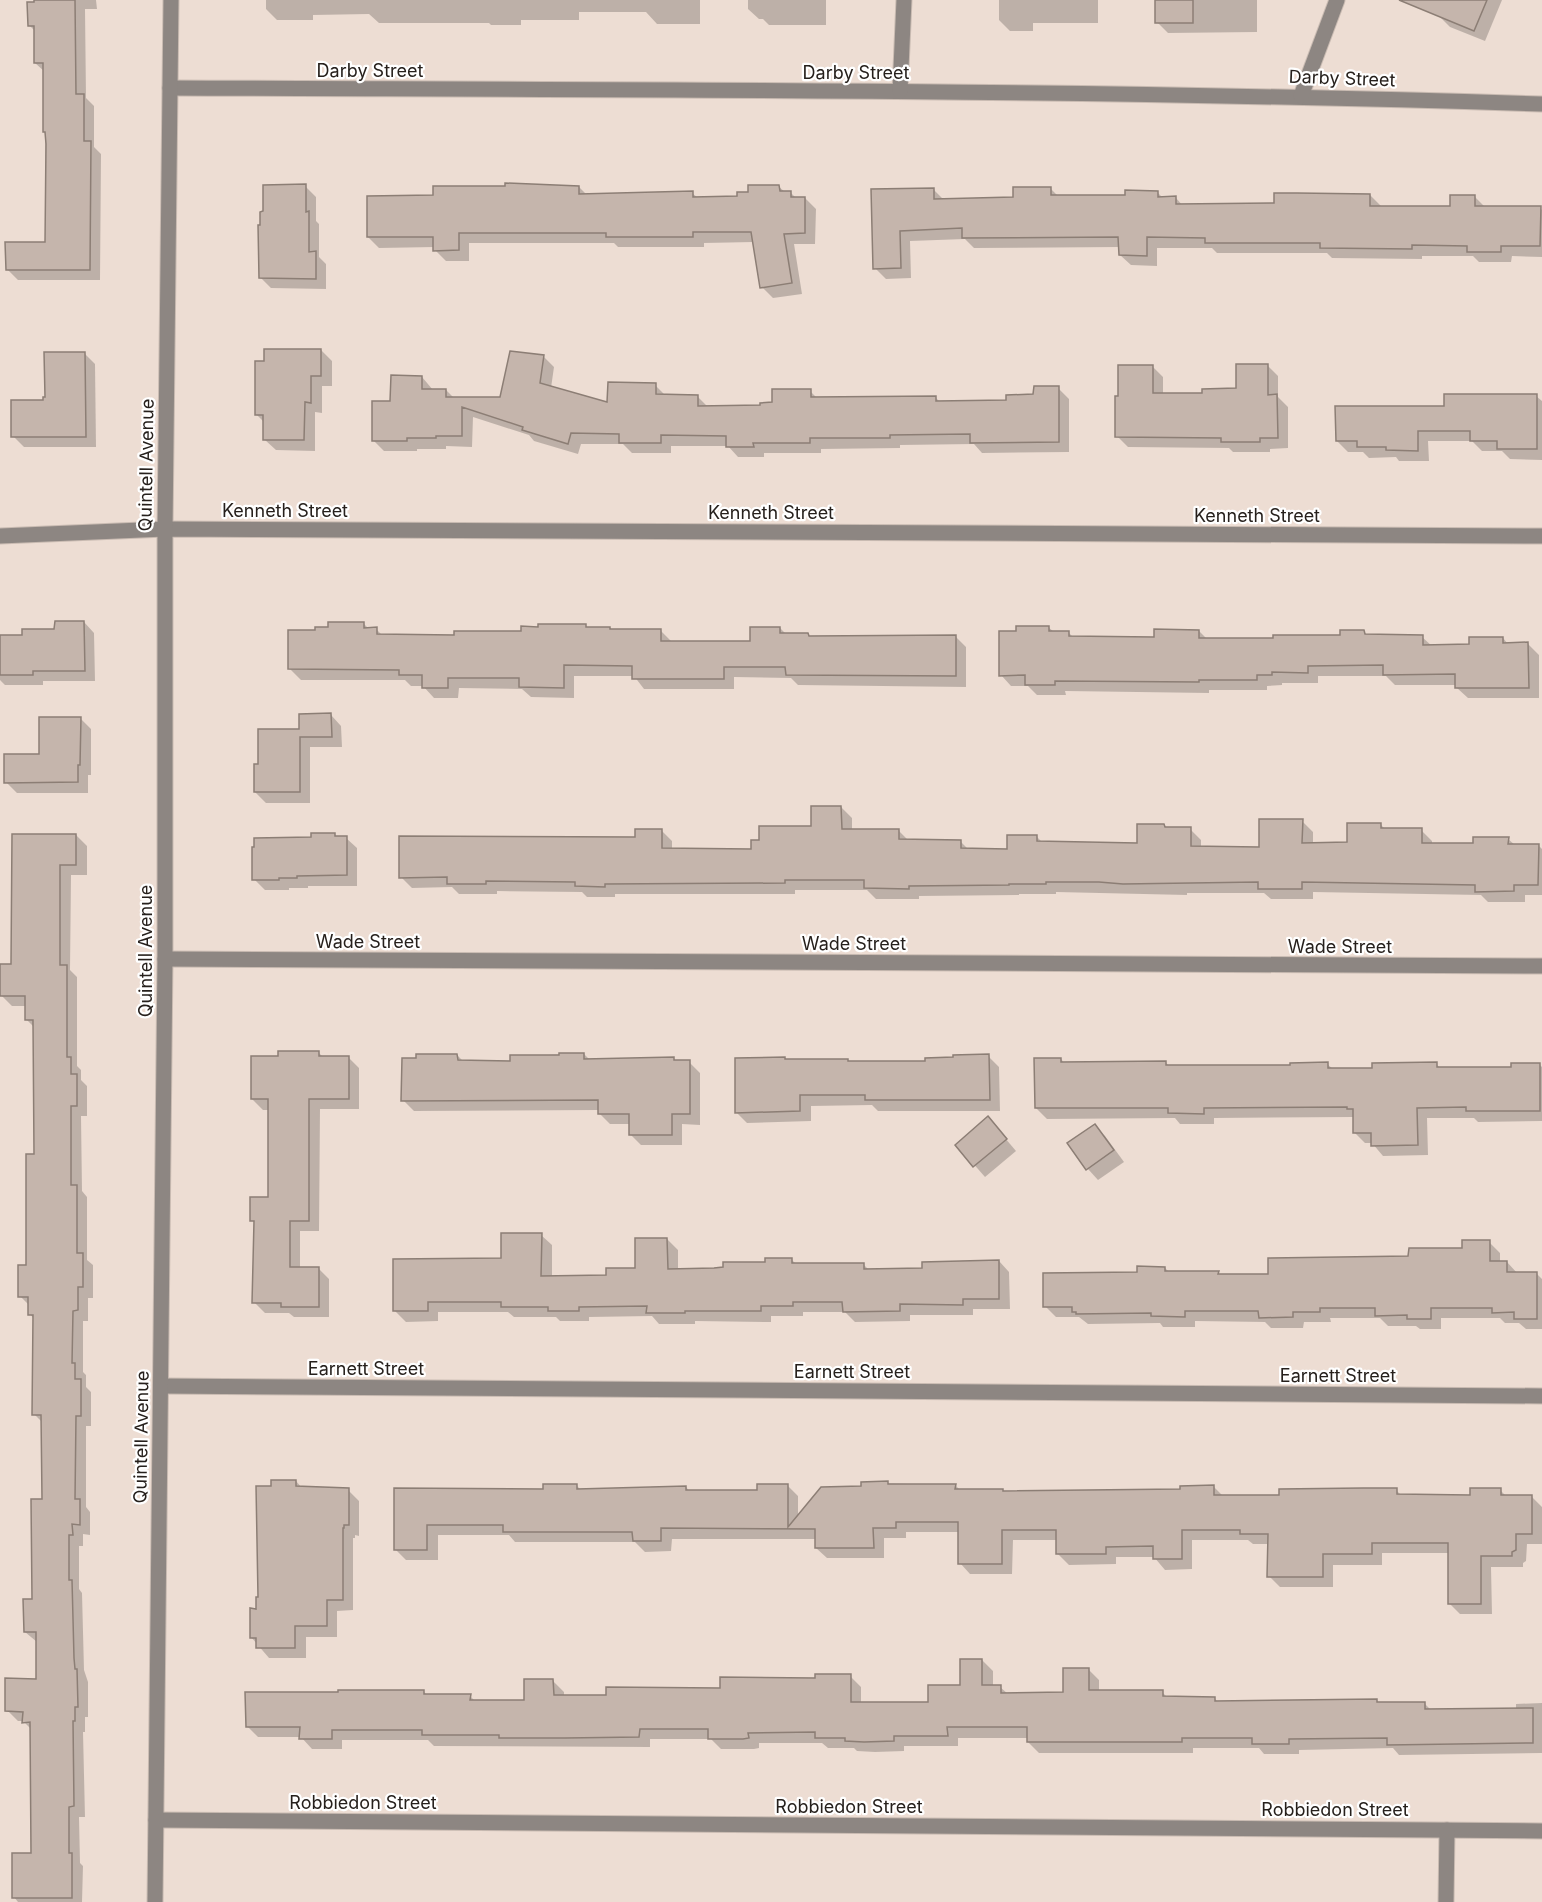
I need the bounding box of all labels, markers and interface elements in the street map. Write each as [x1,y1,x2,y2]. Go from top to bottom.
street label: Darby Street [317,60,424,81]
street label: Darby Street [803,62,910,83]
street label: Darby Street [1288,66,1396,90]
street label: Quintell Avenue [134,399,158,531]
street label: Kenneth Street [222,500,348,521]
street label: Kenneth Street [708,502,834,523]
street label: Kenneth Street [1194,505,1320,526]
street label: Quintell Avenue [135,885,156,1017]
street label: Wade Street [316,931,420,952]
street label: Wade Street [802,933,906,954]
street label: Wade Street [1288,936,1392,957]
street label: Earnett Street [308,1358,424,1379]
street label: Earnett Street [794,1361,910,1382]
street label: Earnett Street [1280,1365,1396,1386]
street label: Quintell Avenue [129,1371,153,1503]
street label: Robbiedon Street [289,1792,437,1813]
street label: Robbiedon Street [775,1796,923,1817]
street label: Robbiedon Street [1261,1799,1409,1820]

